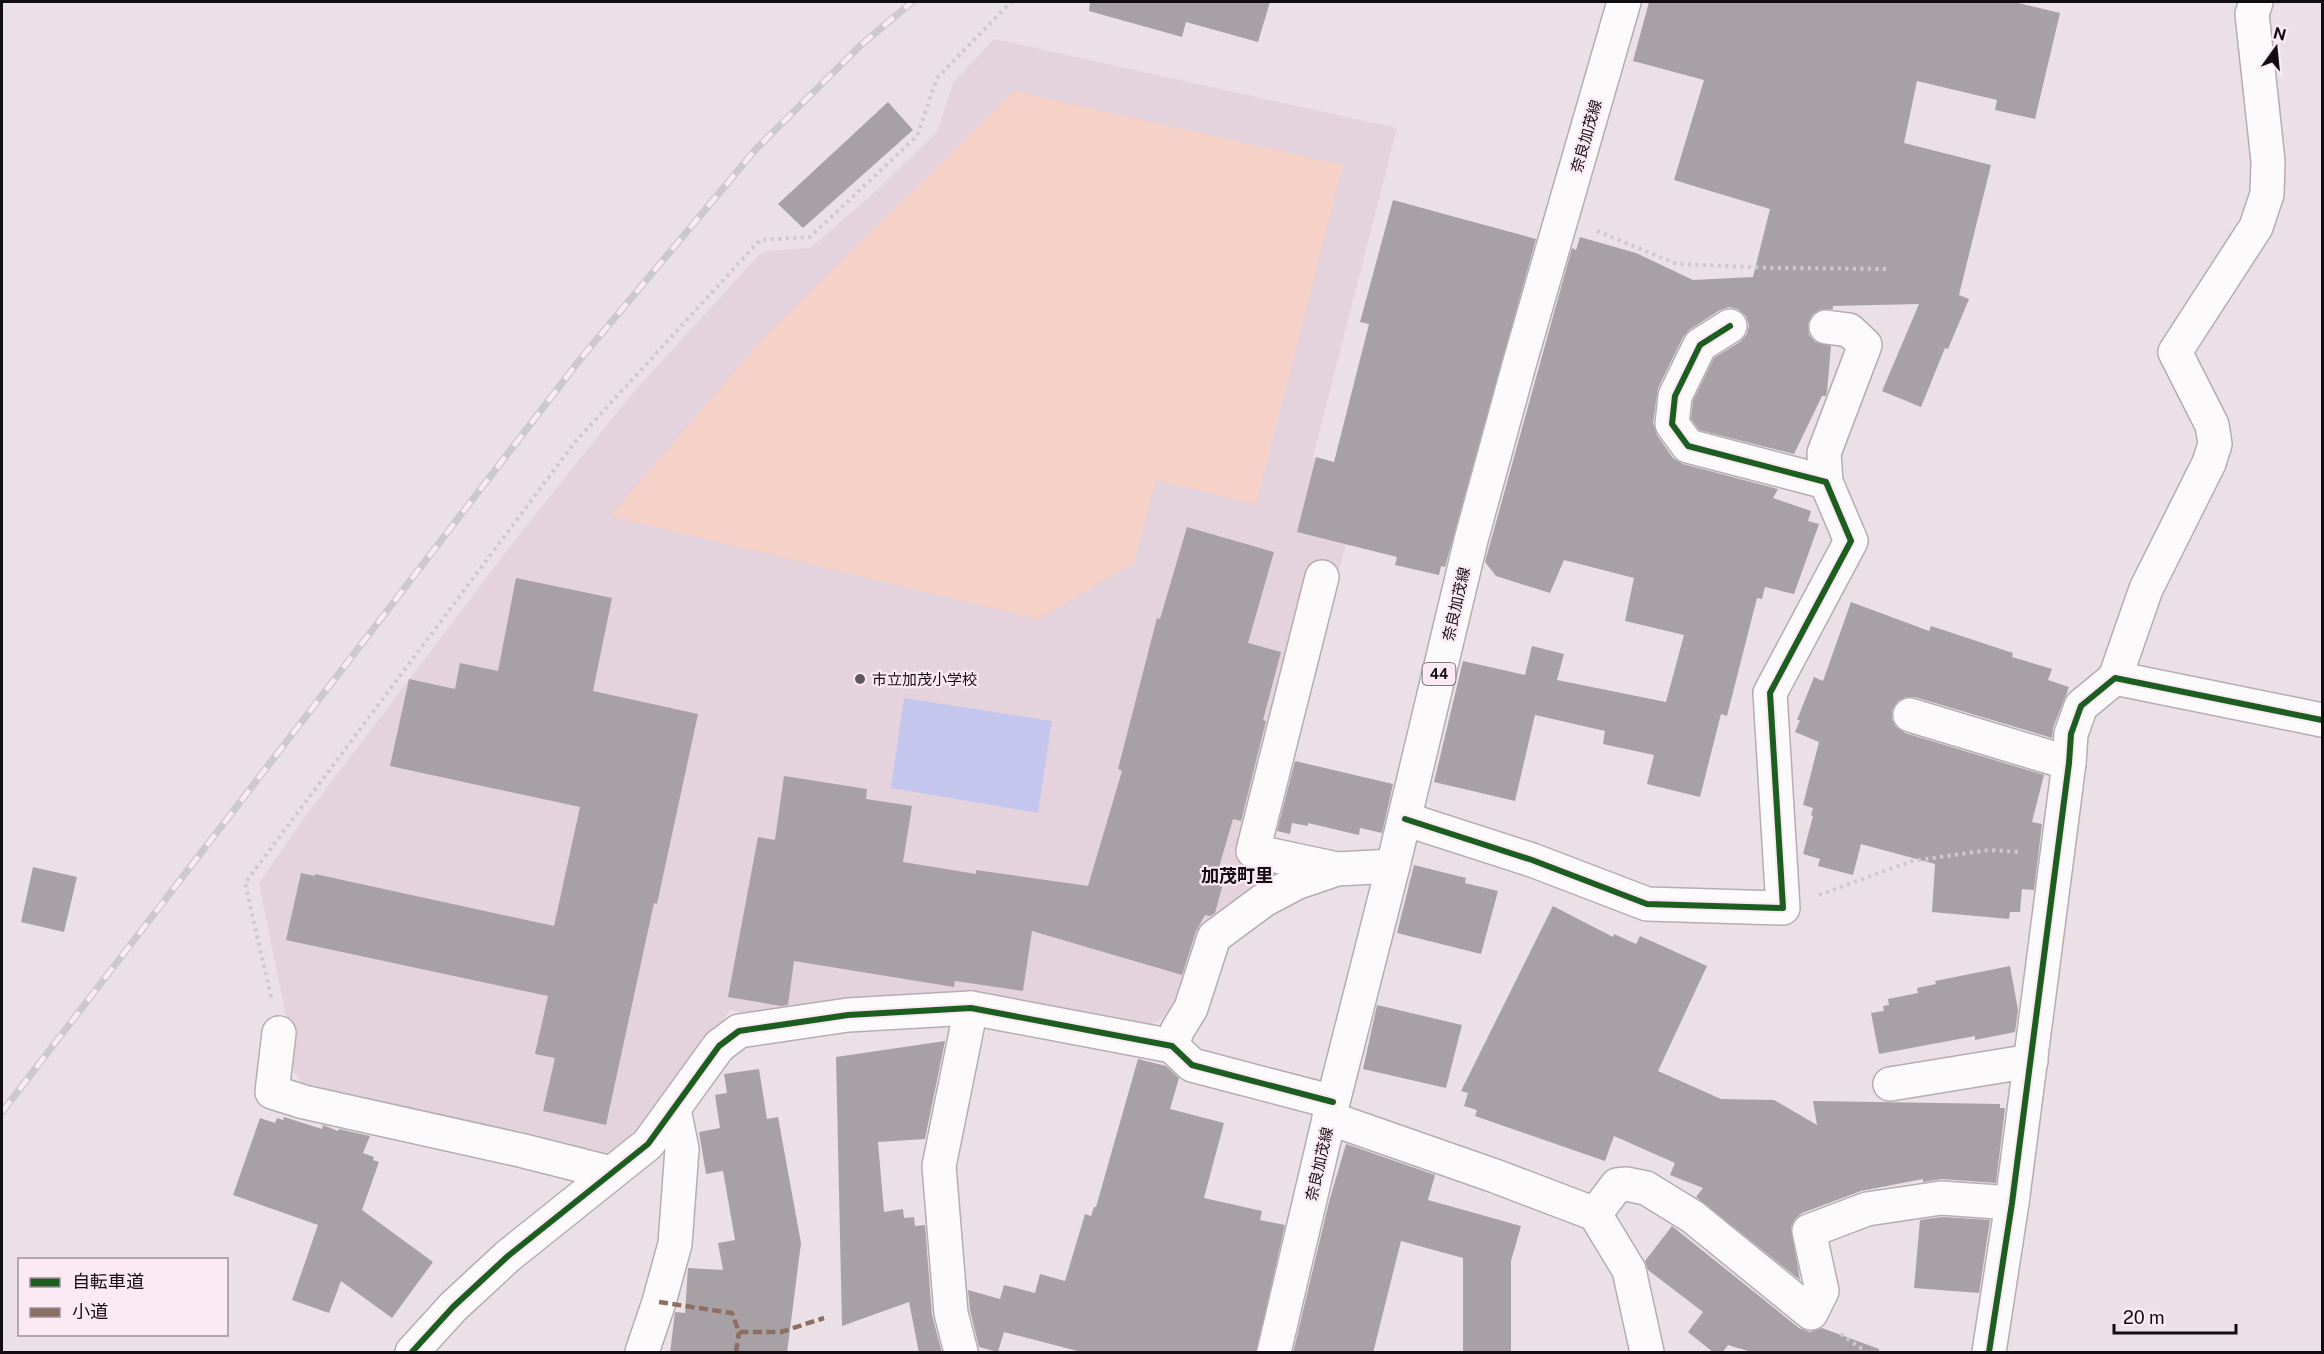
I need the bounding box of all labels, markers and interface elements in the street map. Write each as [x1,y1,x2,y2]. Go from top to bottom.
north arrow [2246,18,2306,78]
text: N [2271,23,2288,45]
street label: 奈良加茂線 [1567,98,1605,174]
street label: 奈良加茂線 [1439,566,1473,642]
road number: 44 [1422,663,1456,685]
place label: 市立加茂小学校 [872,671,977,688]
marker: 市立加茂小学校 [853,672,867,686]
district label: 加茂町里 [1201,865,1273,886]
street label: 奈良加茂線 [1302,1126,1336,1202]
legend [18,1258,228,1336]
text: 自転車道 [72,1271,144,1292]
scale bar [2114,1297,2236,1335]
text: 小道 [72,1301,108,1322]
text: 20 m [2123,1307,2165,1328]

